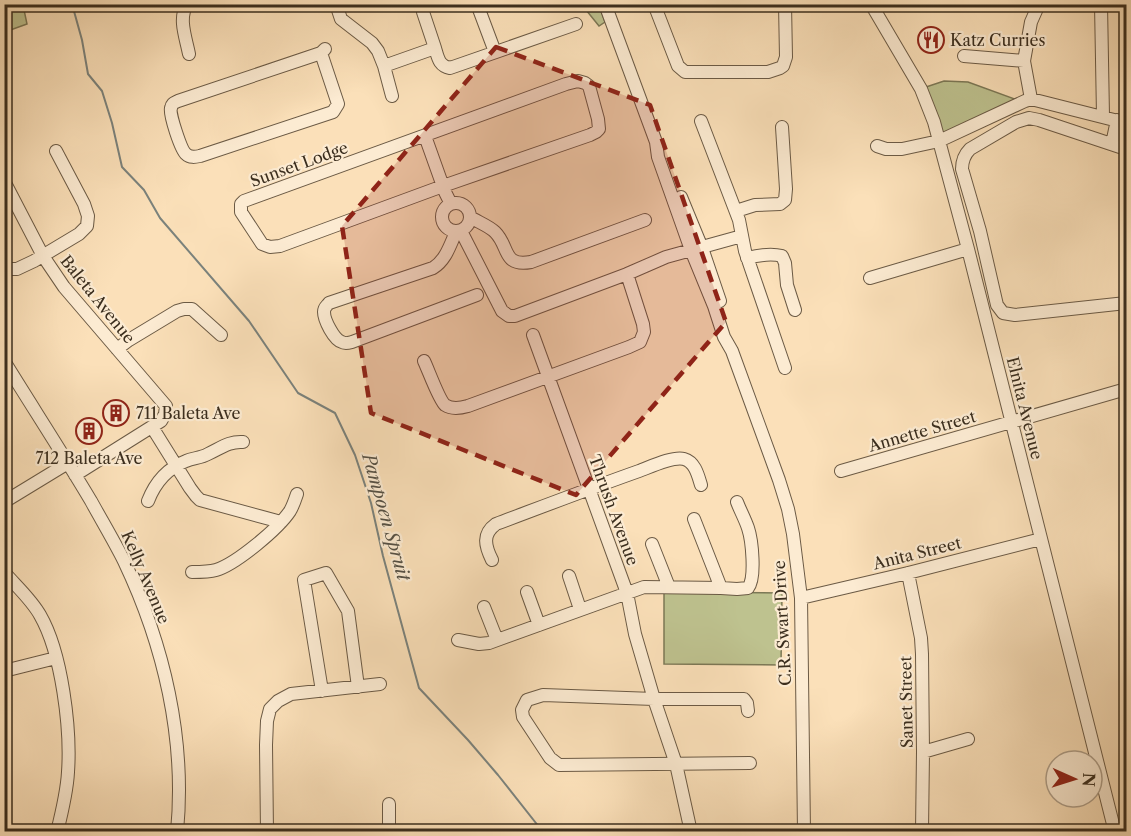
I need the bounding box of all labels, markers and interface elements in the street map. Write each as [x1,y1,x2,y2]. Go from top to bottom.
restaurant icon: Katz Curries [916,25,946,55]
place label: Katz Curries [950,30,1046,50]
street label: Sunset Lodge [247,137,351,191]
street label: Baleta Avenue [56,251,140,347]
street label: Elnita Avenue [1003,355,1047,461]
building icon: 711 Baleta Ave [101,398,131,428]
place label: 711 Baleta Ave [136,403,241,423]
street label: Annette Street [865,406,978,456]
building icon: 712 Baleta Ave [74,416,104,446]
place label: 712 Baleta Ave [36,448,143,468]
water label: Pampoen Spruit [357,449,415,585]
street label: Thrush Avenue [585,452,643,568]
street label: Kelly Avenue [117,527,175,627]
street label: Anita Street [870,532,964,574]
street label: C.R. Swart Drive [769,560,795,686]
street label: Sanet Street [895,655,917,748]
north arrow [1044,749,1104,809]
text: N [1079,772,1099,787]

